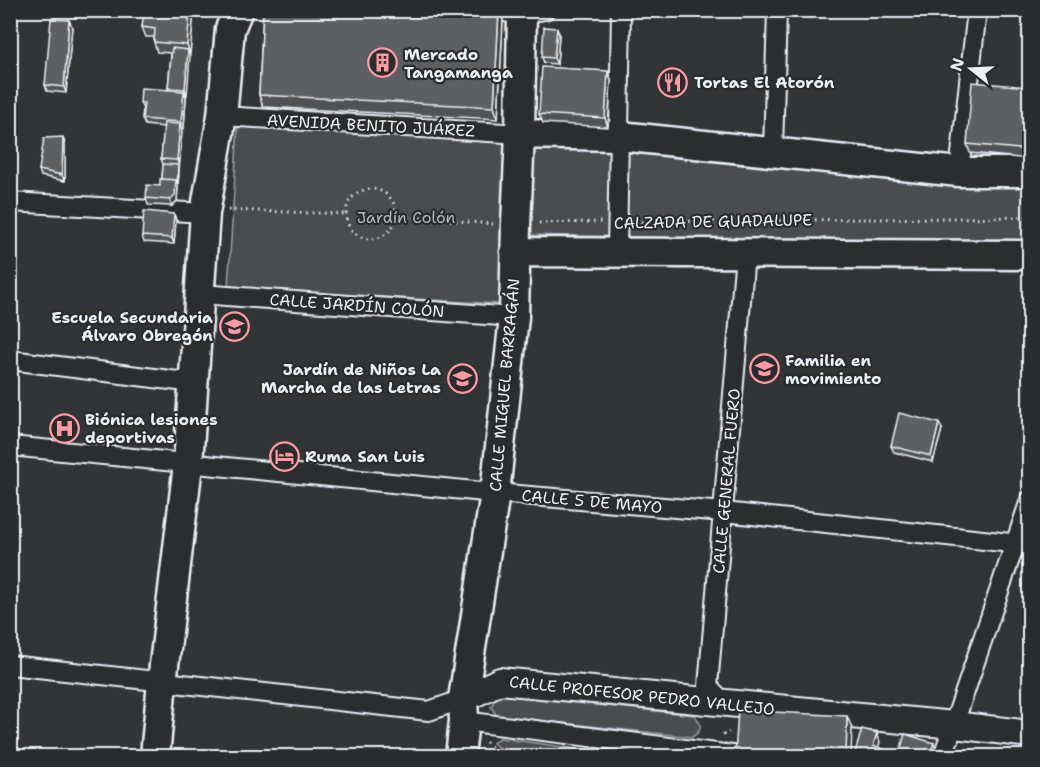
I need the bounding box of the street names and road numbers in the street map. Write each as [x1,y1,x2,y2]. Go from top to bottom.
street label: AVENIDA BENITO JUÁREZ [266,110,476,141]
street label: CALZADA DE GUADALUPE [614,209,812,234]
street label: CALLE MIGUEL BARRAGÁN [485,278,524,493]
street label: CALLE JARDÍN COLÓN [269,289,445,322]
street label: CALLE GENERAL FUERO [708,388,745,574]
street label: CALLE 5 DE MAYO [521,485,663,518]
street label: CALLE PROFESOR PEDRO VALLEJO [508,671,776,720]

